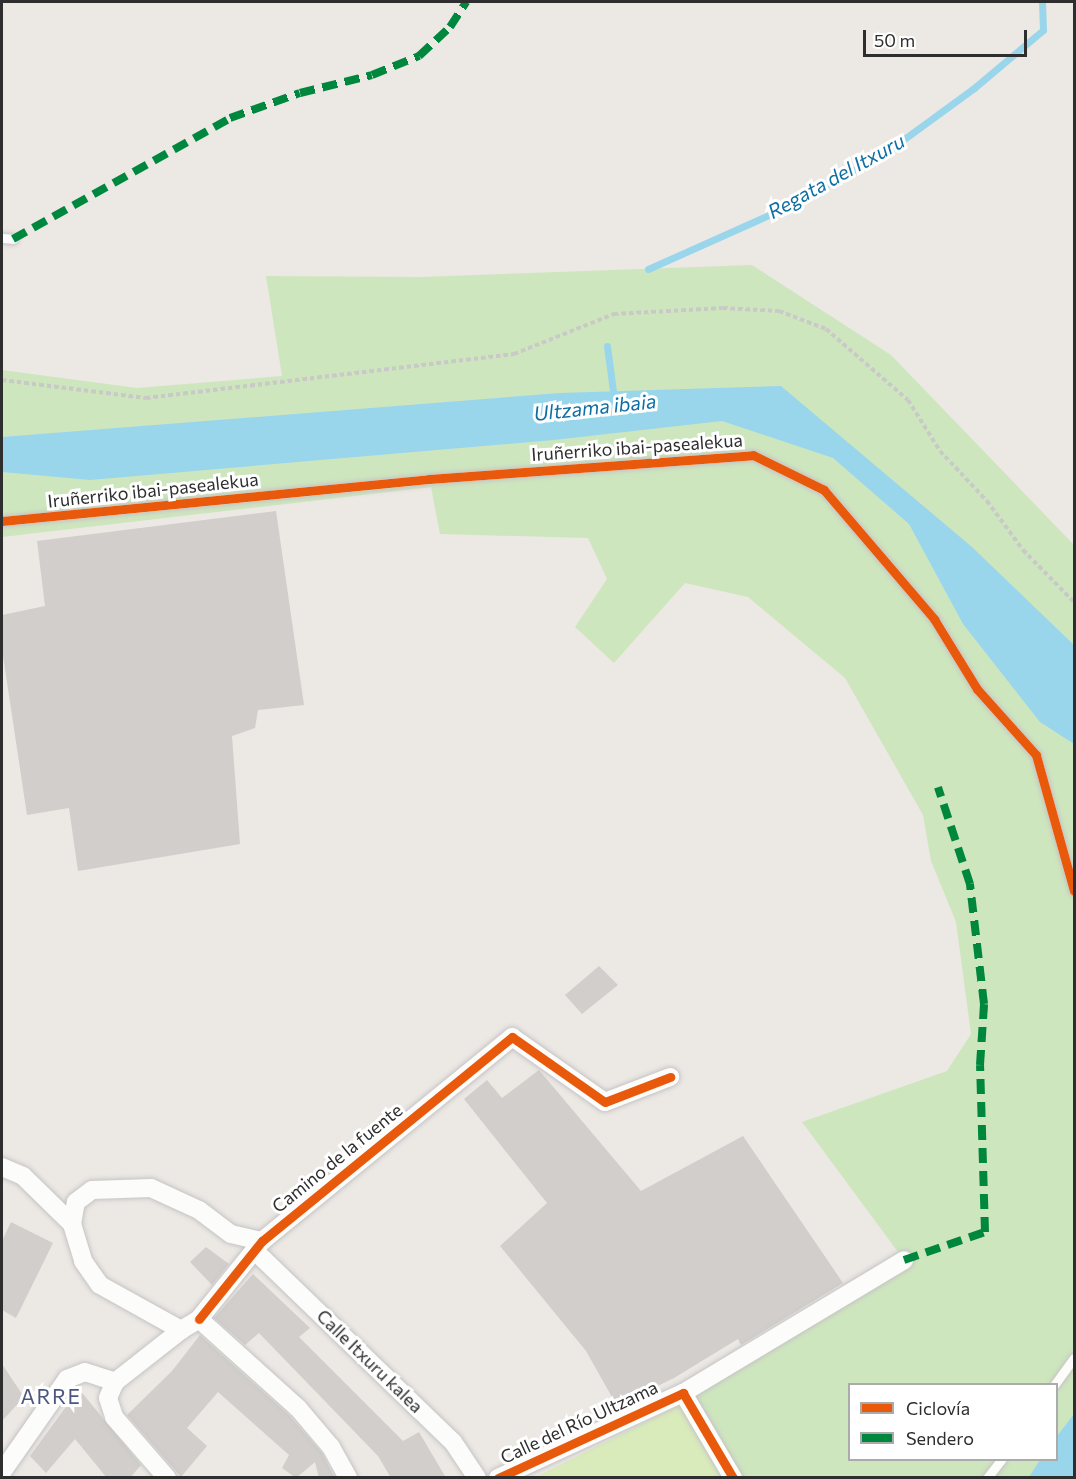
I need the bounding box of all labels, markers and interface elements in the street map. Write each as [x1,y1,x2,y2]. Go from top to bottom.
scale bar [866,18,1030,56]
text: 50 m [874,29,915,51]
water label: Regata del Itxuru [763,128,909,224]
water label: Ultzama ibaia [533,389,657,425]
street label: Iruñerriko ibai-pasealekua [531,429,743,465]
street label: Iruñerriko ibai-pasealekua [46,468,260,512]
street label: Camino de la fuente [268,1099,406,1217]
street label: Calle Itxuru kalea [312,1305,428,1417]
street label: Calle del Río Ultzama [497,1376,661,1468]
district label: ARRE [20,1383,82,1409]
legend [848,1383,1058,1461]
text: Ciclovía [906,1397,970,1419]
text: Sendero [906,1427,974,1449]

